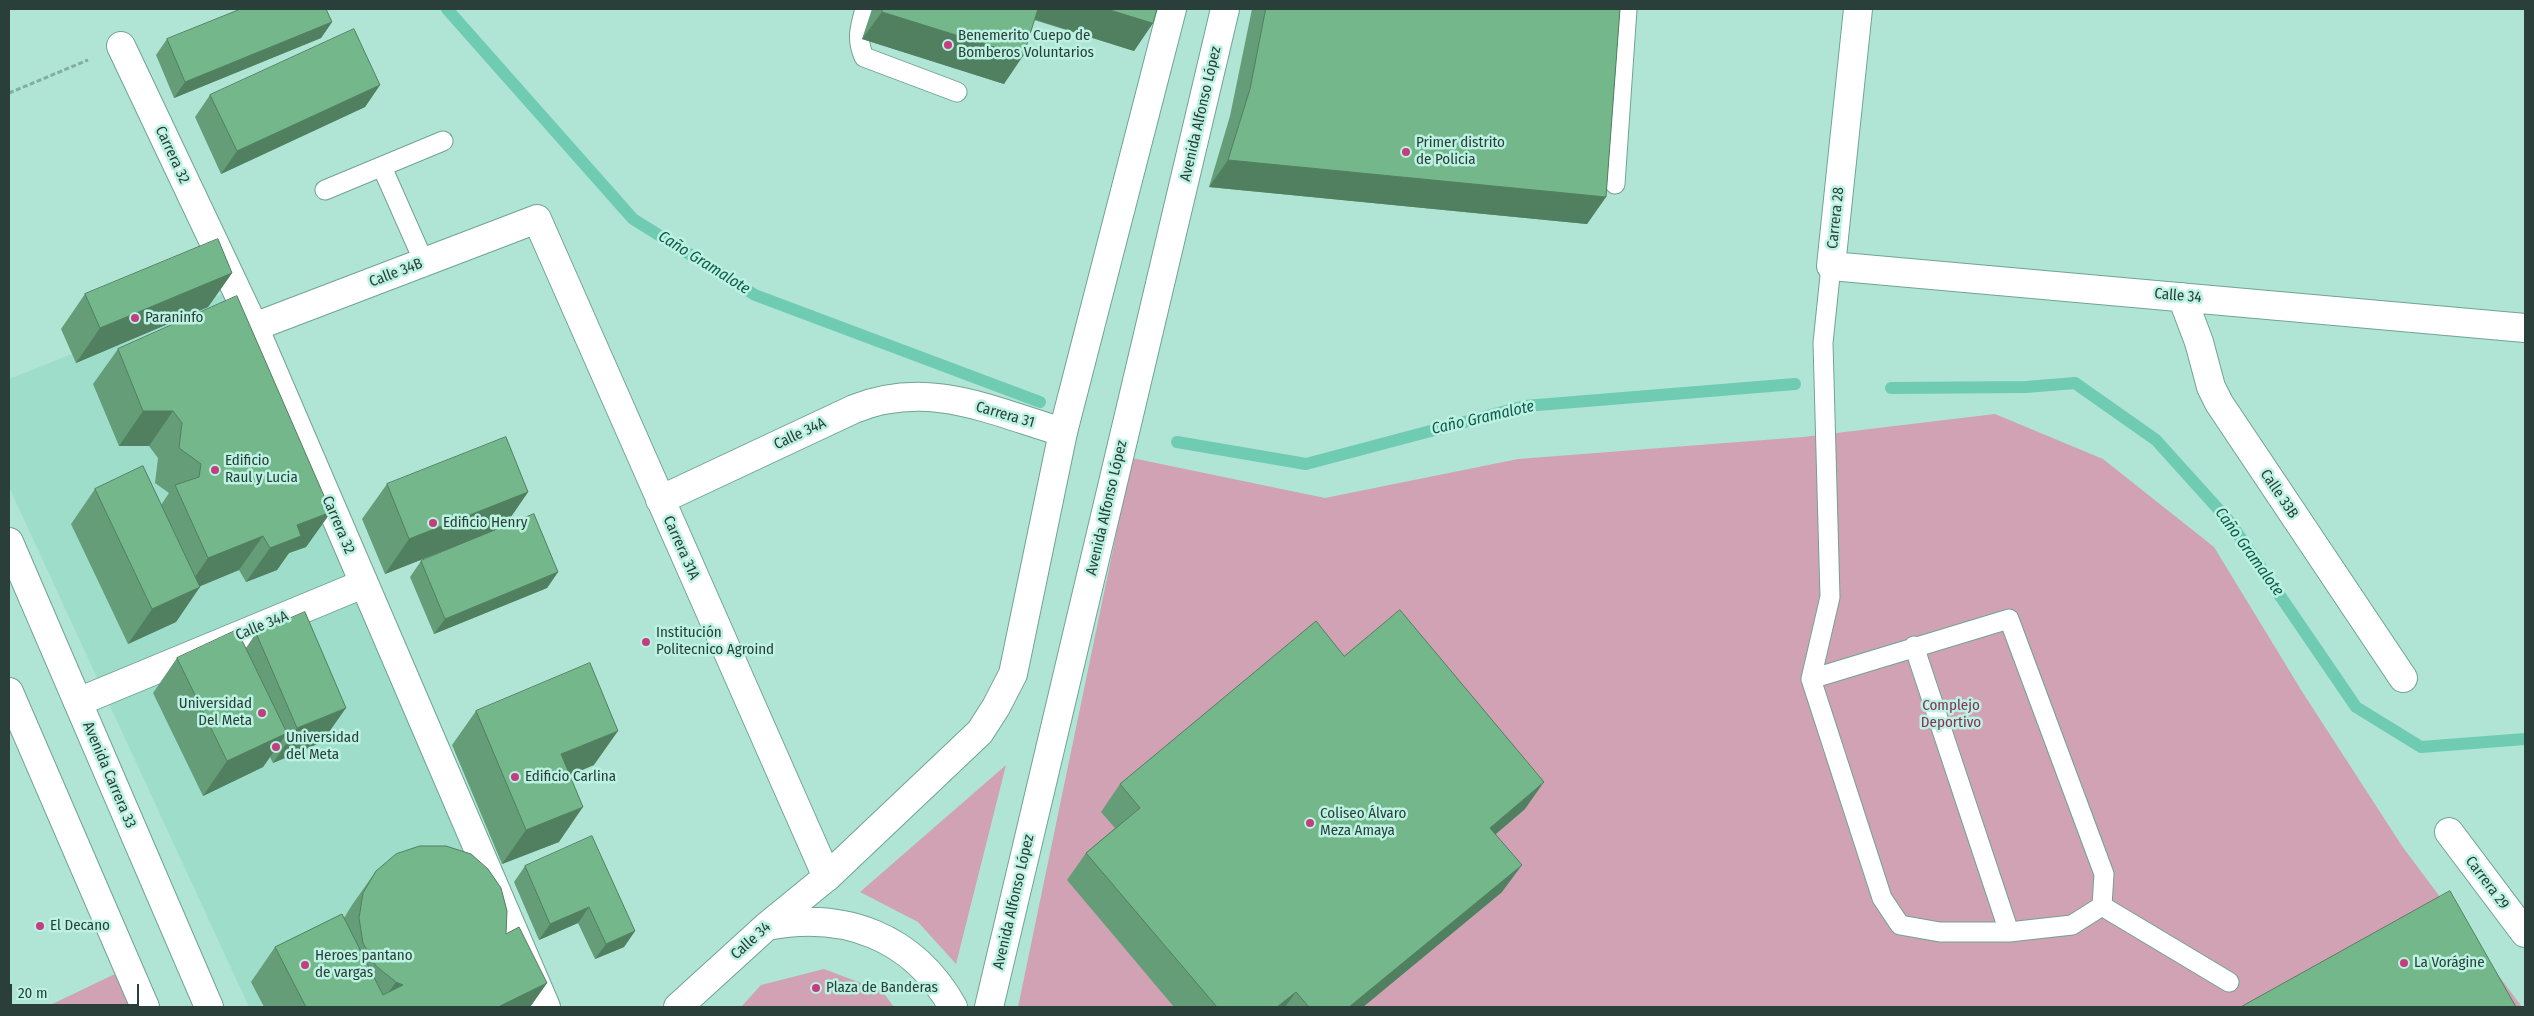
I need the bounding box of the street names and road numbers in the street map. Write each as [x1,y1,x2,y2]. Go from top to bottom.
street label: Avenida Alfonso López [1177,45,1225,183]
street label: Carrera 32 [151,123,193,187]
street label: Carrera 28 [1824,186,1848,250]
street label: Calle 34B [367,255,425,291]
street label: Calle 34 [2154,285,2202,307]
street label: Carrera 31 [974,398,1036,432]
street label: Calle 34A [771,414,829,454]
street label: Avenida Alfonso López [1083,439,1131,577]
street label: Calle 33B [2256,466,2302,522]
street label: Carrera 32 [318,493,358,557]
street label: Carrera 31A [659,513,703,583]
street label: Calle 34A [233,607,291,645]
street label: Avenida Carrera 33 [78,719,140,831]
street label: Avenida Alfonso López [990,833,1038,971]
street label: Carrera 29 [2461,853,2513,913]
street label: Calle 34 [727,918,775,964]

